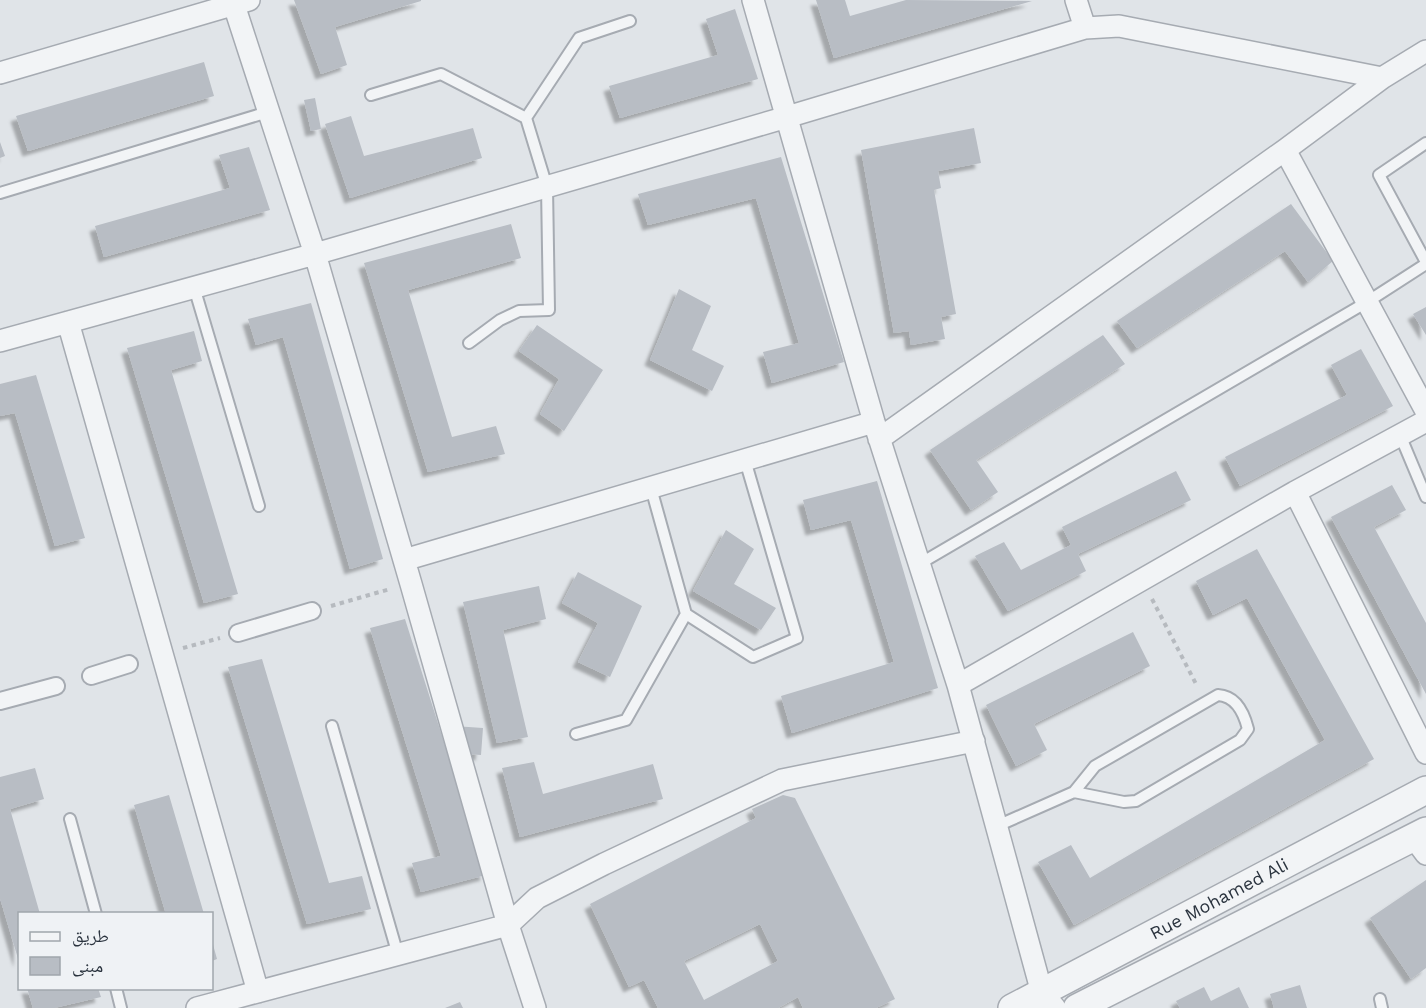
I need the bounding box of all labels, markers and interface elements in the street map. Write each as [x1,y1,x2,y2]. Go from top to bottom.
street label: Rue Mohamed Ali [1146,854,1292,944]
legend [18,912,213,990]
text: طريق [72,925,109,947]
text: مبنى [72,955,103,977]

